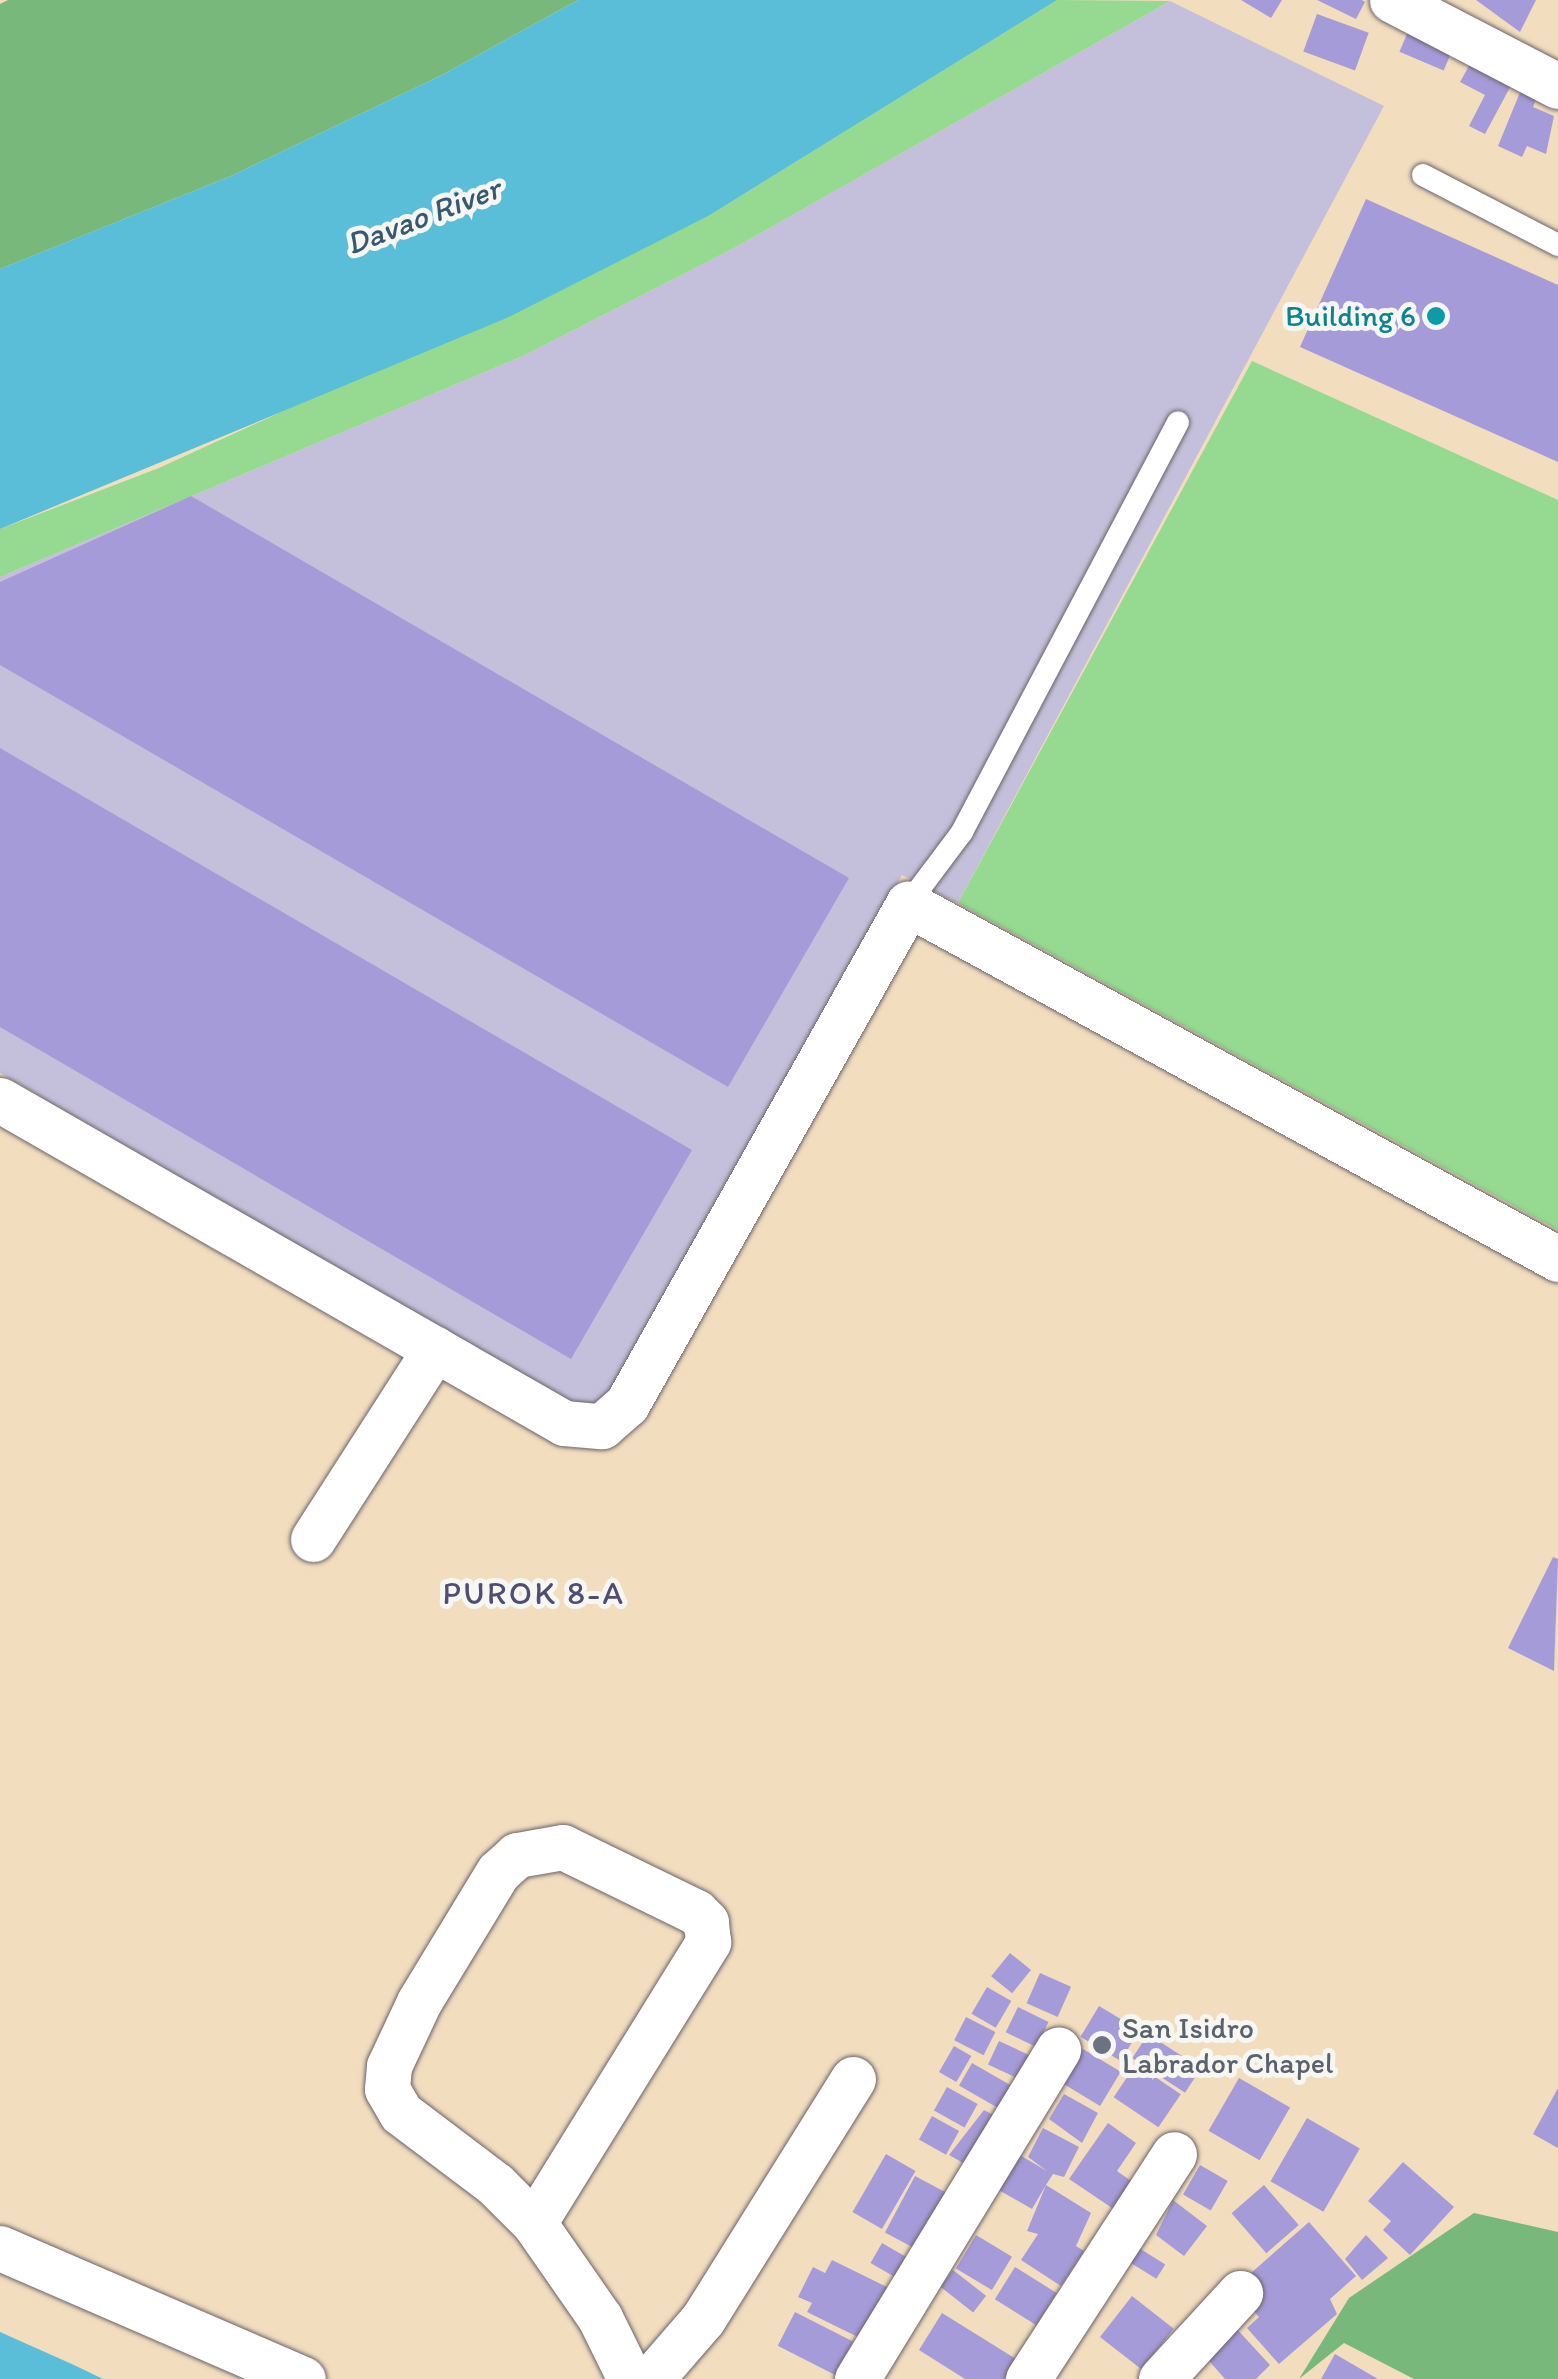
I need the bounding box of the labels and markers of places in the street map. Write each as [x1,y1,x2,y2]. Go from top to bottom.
place label: Building 6 [1285,298,1416,334]
marker: Building 6 [1425,305,1447,327]
place label: San Isidro Labrador Chapel [1122,2010,1333,2080]
marker: San Isidro Labrador Chapel [1091,2034,1113,2056]

